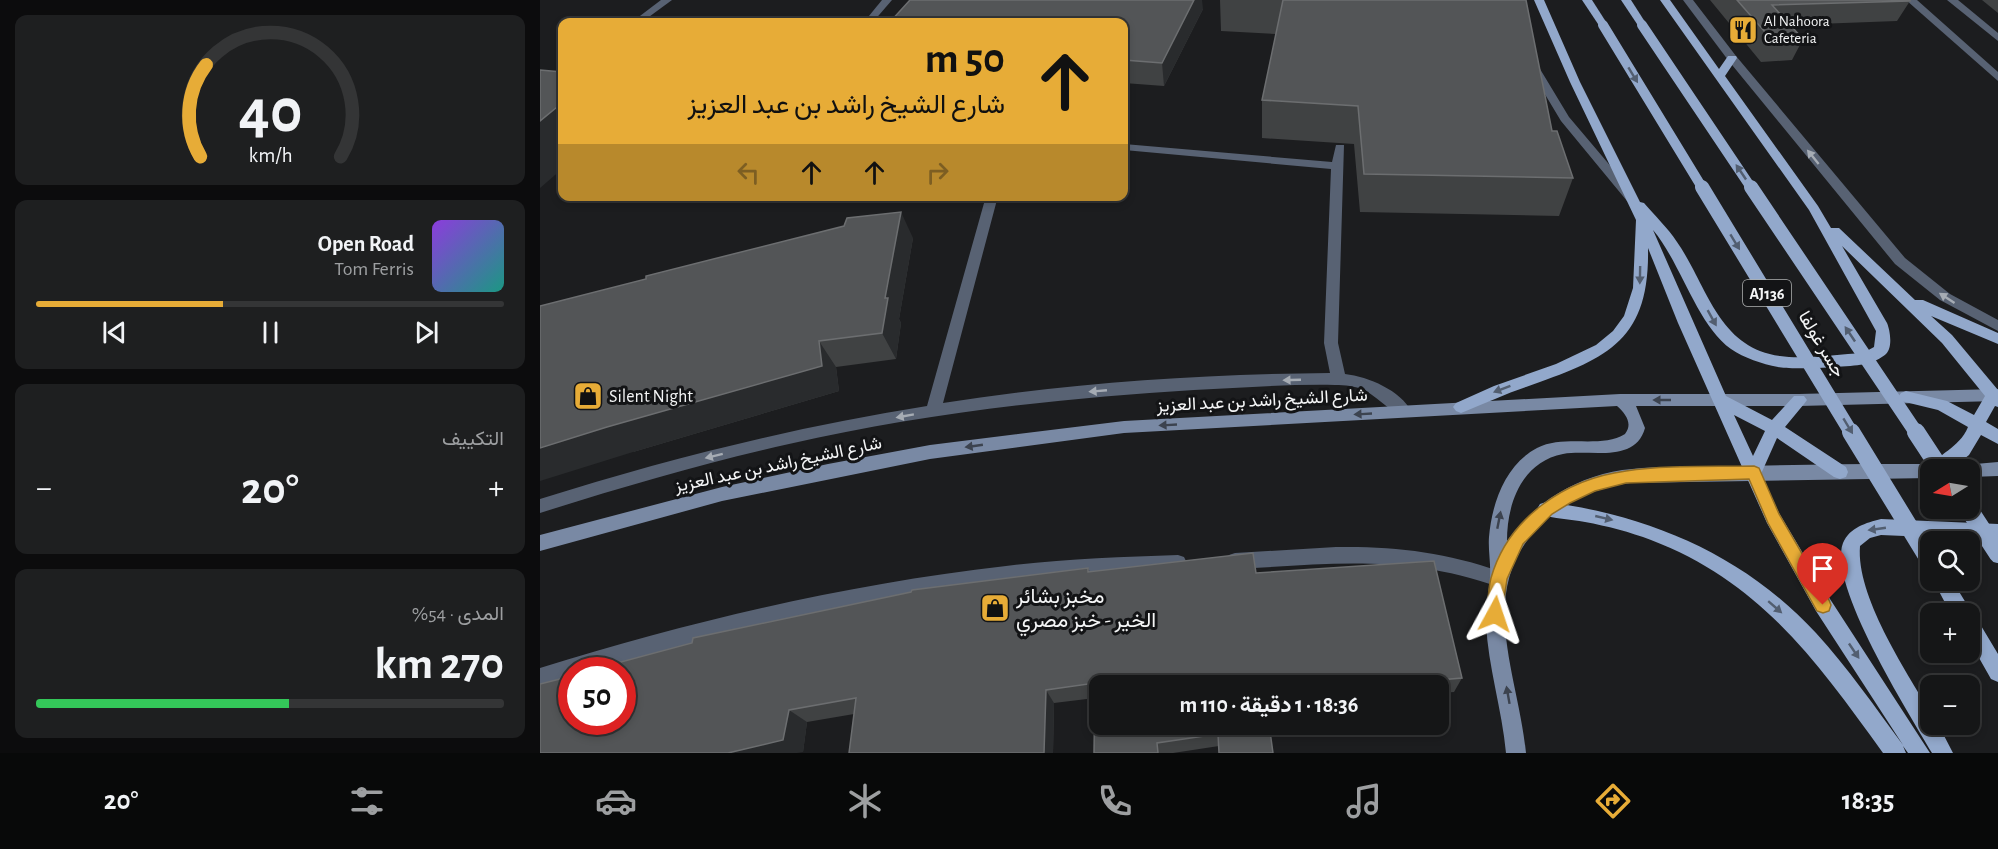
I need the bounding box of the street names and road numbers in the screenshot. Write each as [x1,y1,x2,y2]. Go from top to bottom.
road number: AJ136 [1743,280,1791,306]
street label: جسر غولفا [1794,308,1848,381]
street label: شارع الشيخ راشد بن عبد العزيز [1155,386,1368,418]
street label: شارع الشيخ راشد بن عبد العزيز [672,434,884,498]

